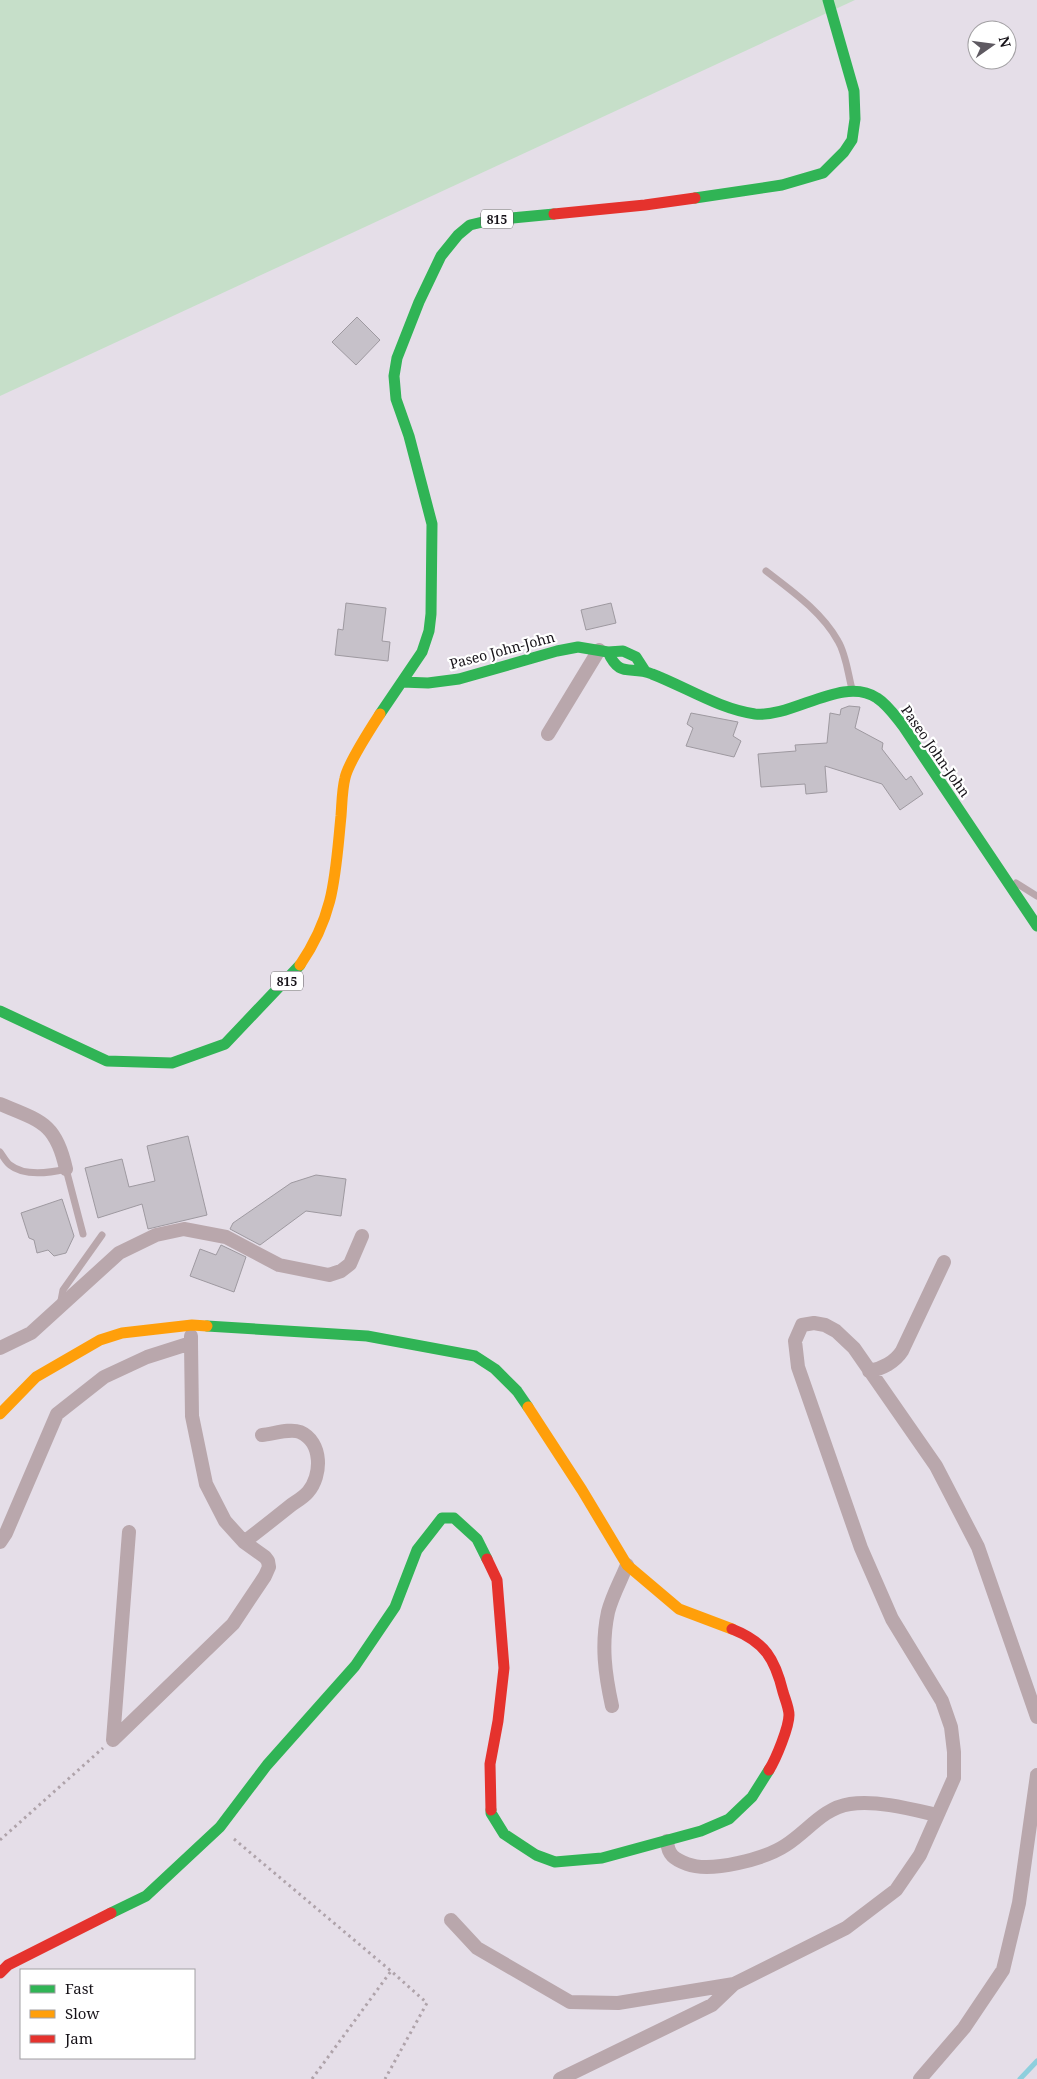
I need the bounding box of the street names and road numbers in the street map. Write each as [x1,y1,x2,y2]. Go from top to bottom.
road number: 815 [481,210,513,228]
street label: Paseo John-John [447,627,557,673]
street label: Paseo John-John [897,701,975,801]
road number: 815 [271,971,303,990]

